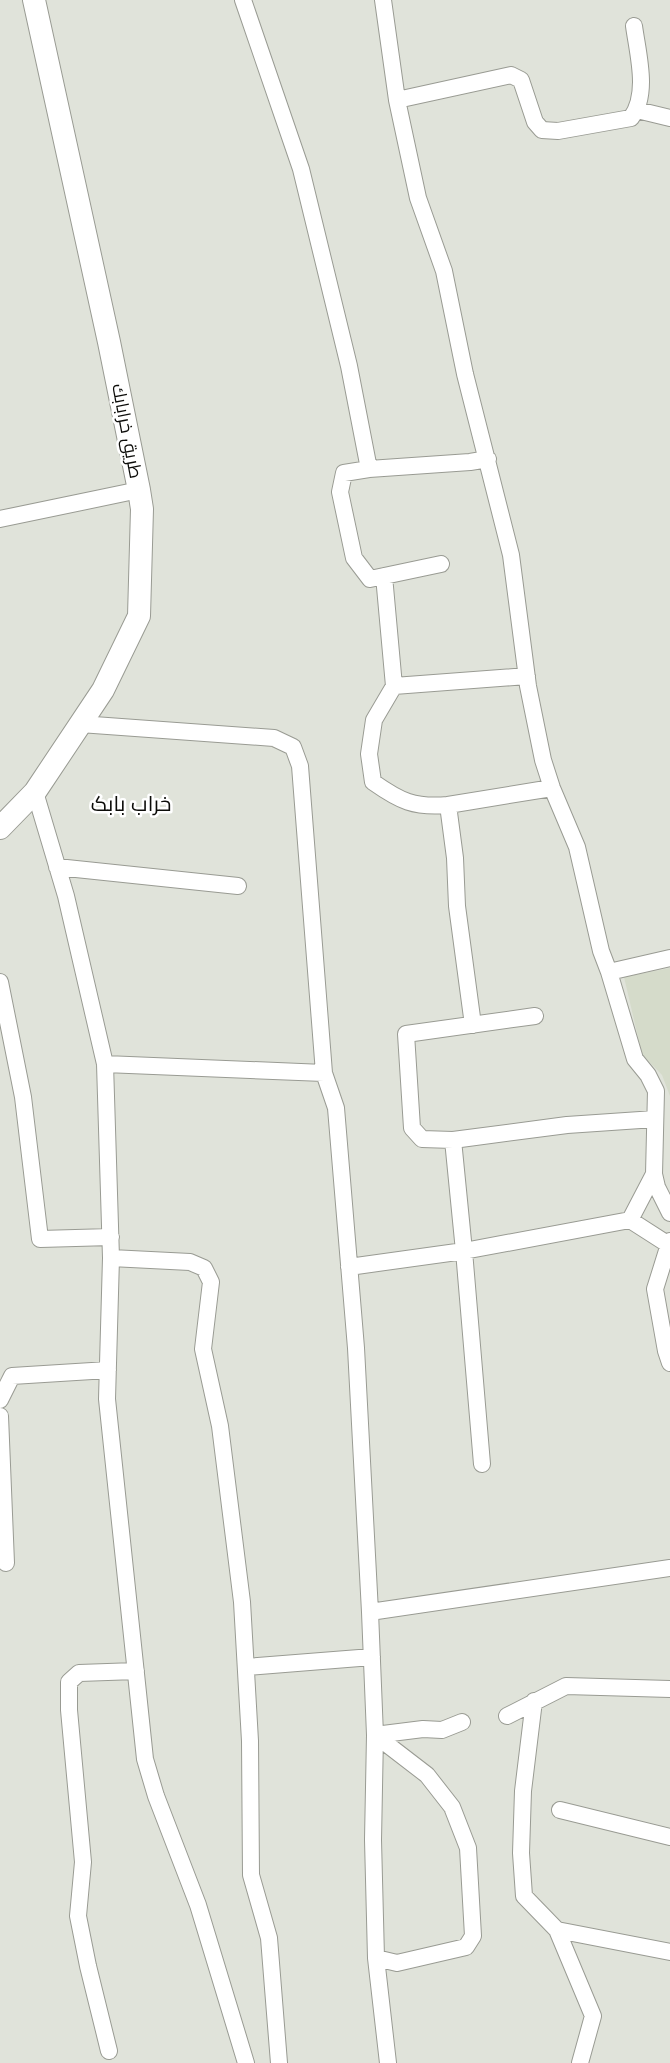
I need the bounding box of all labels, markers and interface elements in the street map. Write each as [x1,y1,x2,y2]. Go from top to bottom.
street label: طريق خرابابك [106,382,146,480]
district label: خراب بابک [91,792,171,816]

